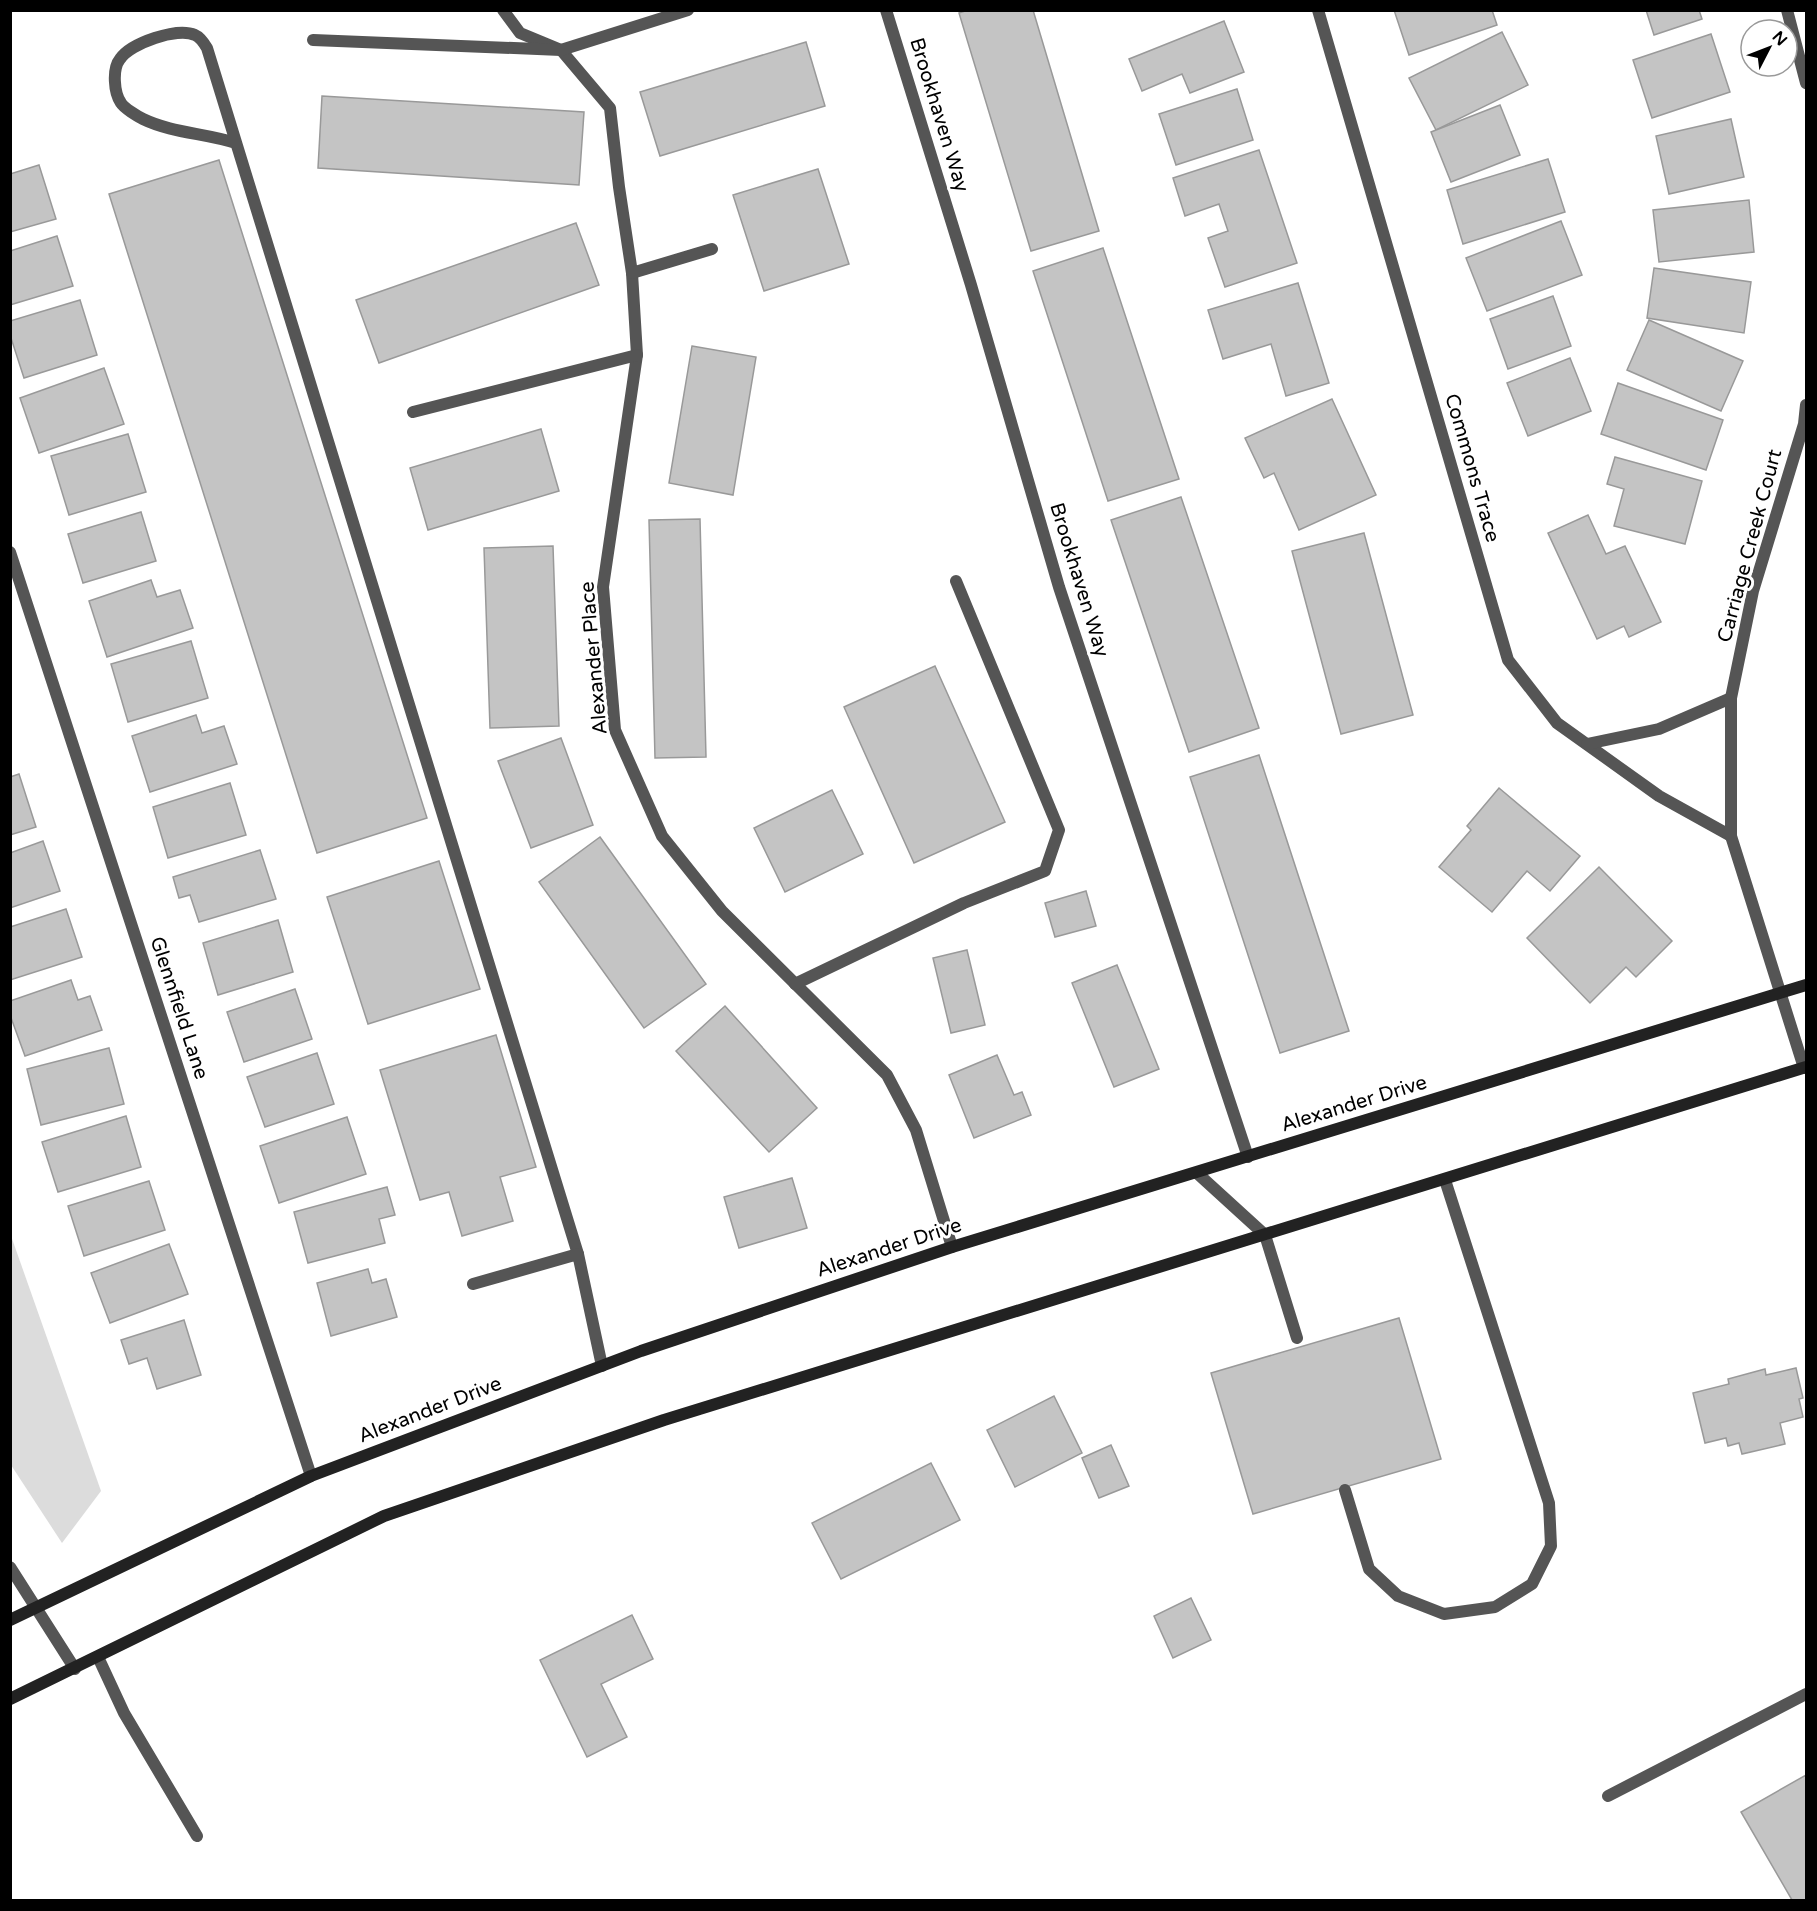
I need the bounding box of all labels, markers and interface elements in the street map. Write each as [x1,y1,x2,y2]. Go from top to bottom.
north arrow [1739,18,1799,78]
text: N [1768,27,1791,50]
street label: Brookhaven Way [904,35,974,195]
street label: Commons Trace [1439,391,1505,545]
street label: Carriage Creek Court [1713,446,1787,645]
street label: Brookhaven Way [1044,500,1114,660]
street label: Alexander Place [575,581,613,735]
street label: Glennfield Lane [145,934,213,1082]
street label: Alexander Drive [1278,1070,1430,1138]
street label: Alexander Drive [813,1213,965,1283]
street label: Alexander Drive [355,1372,505,1448]

